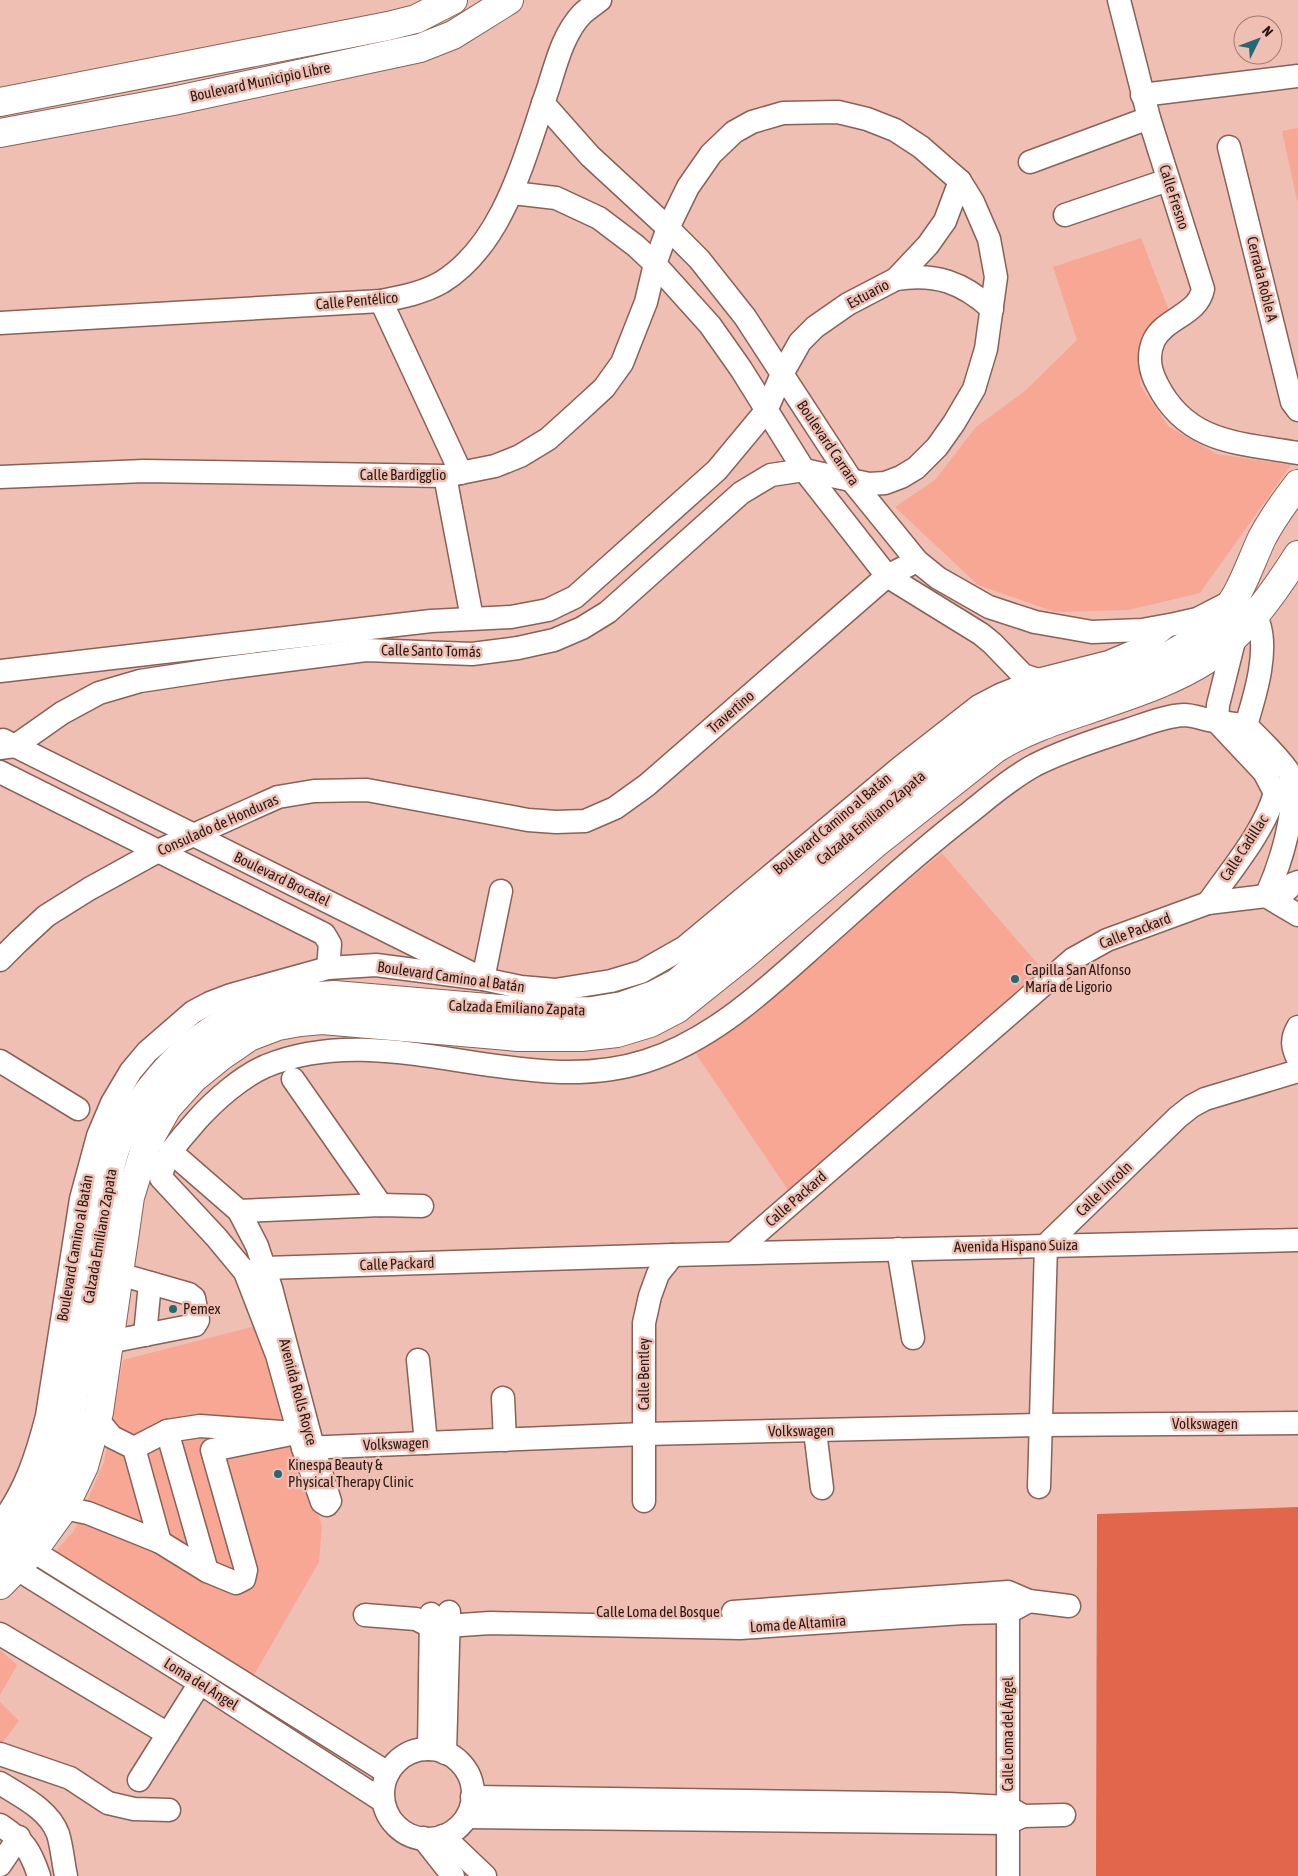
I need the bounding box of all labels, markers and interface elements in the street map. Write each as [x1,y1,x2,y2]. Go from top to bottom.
north arrow [1233,15,1283,65]
text: N [1259,23,1276,40]
street label: Boulevard Municipio Libre [188,58,332,105]
street label: Calle Fresno [1156,162,1193,231]
street label: Cerrada Roble A [1244,235,1281,324]
street label: Estuario [844,275,892,312]
street label: Calle Pentélico [315,288,399,313]
street label: Boulevard Carrara [794,397,863,488]
street label: Calle Bardigglio [360,466,446,483]
street label: Calle Santo Tomás [381,641,481,660]
street label: Travertino [704,687,757,736]
street label: Calzada Emiliano Zapata [813,767,929,868]
street label: Boulevard Camino al Batán [769,769,894,878]
street label: Consulado de Honduras [155,790,281,859]
street label: Calle Cadillac [1216,811,1271,884]
street label: Boulevard Brocatel [232,848,333,909]
street label: Calle Packard [1097,909,1173,952]
street label: Boulevard Camino al Batán [376,958,526,995]
place label: Capilla San Alfonso María de Ligorio [1025,961,1131,995]
marker: Capilla San Alfonso María de Ligorio [1009,973,1021,985]
street label: Calzada Emiliano Zapata [448,997,586,1018]
street label: Calle Lincoln [1072,1158,1135,1219]
street label: Calzada Emiliano Zapata [79,1167,120,1305]
street label: Calle Packard [762,1168,830,1230]
street label: Boulevard Camino al Batán [53,1173,96,1323]
street label: Avenida Hispano Suiza [954,1236,1078,1255]
street label: Calle Packard [359,1254,435,1273]
place label: Pemex [183,1300,221,1317]
marker: Pemex [167,1303,179,1315]
street label: Avenida Rolls Royce [276,1337,321,1447]
street label: Calle Bentley [635,1338,652,1410]
street label: Volkswagen [1172,1415,1238,1432]
street label: Volkswagen [768,1421,834,1440]
street label: Volkswagen [363,1434,429,1453]
place label: Kinespa Beauty & Physical Therapy Clinic [288,1456,414,1490]
marker: Kinespa Beauty & Physical Therapy Clinic [272,1468,284,1480]
street label: Calle Loma del Bosque [596,1603,720,1620]
street label: Loma de Altamira [749,1612,847,1635]
street label: Loma del Ángel [161,1654,241,1713]
street label: Calle Loma del Ángel [999,1677,1016,1791]

